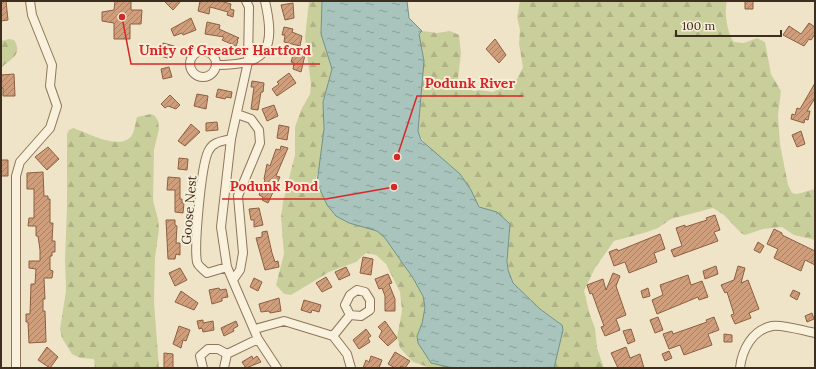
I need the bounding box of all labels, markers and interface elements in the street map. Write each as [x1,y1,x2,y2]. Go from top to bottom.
scale bar [676,12,781,38]
text: 100 m [682,18,715,33]
callout: Unity of Greater Hartford [131,38,320,64]
text: Unity of Greater Hartford [139,41,311,59]
callout: Podunk River [417,70,523,96]
text: Podunk River [425,74,515,92]
callout: Podunk Pond [222,173,326,199]
street label: Goose Nest [178,175,200,245]
text: Podunk Pond [230,177,318,195]

